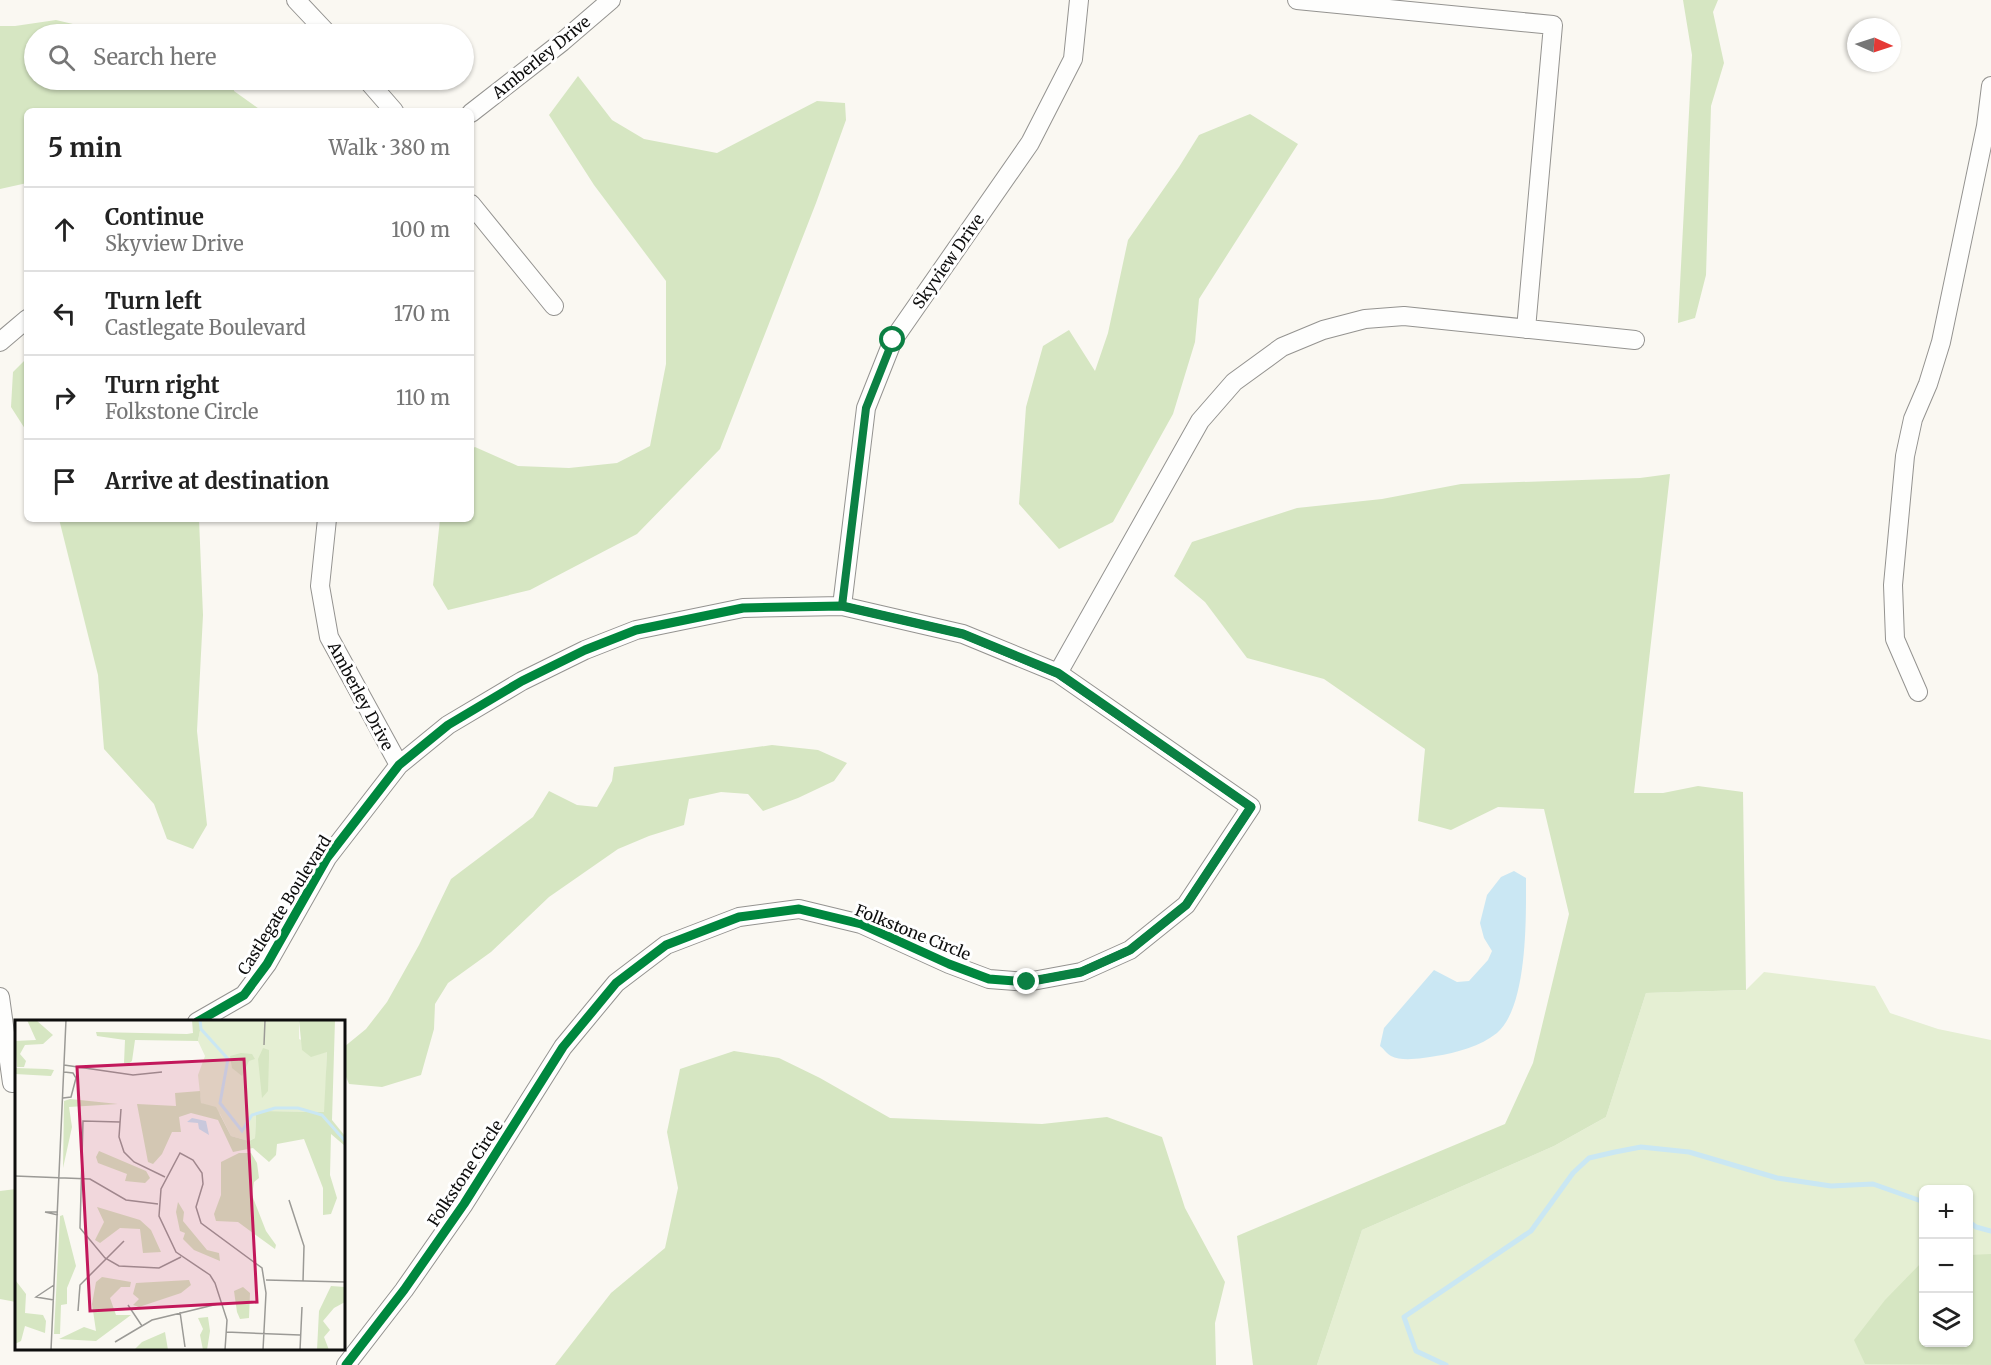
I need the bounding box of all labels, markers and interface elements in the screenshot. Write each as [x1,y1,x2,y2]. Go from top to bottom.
street label: Amberley Drive [487,11,594,103]
north arrow [1847,18,1901,72]
search box [24,24,474,90]
icon: search [45,41,78,74]
text: Search here [93,43,216,71]
text: 5 min [48,131,122,164]
text: Walk · 380 m [329,135,450,160]
text: Continue [105,203,204,231]
street label: Skyview Drive [908,210,988,312]
icon: ahead [48,213,81,246]
text: 100 m [391,217,450,242]
text: Skyview Drive [105,231,244,256]
text: Turn left [105,287,202,315]
icon: left [48,297,81,330]
text: 170 m [394,301,450,326]
text: Castlegate Boulevard [105,315,306,340]
route start [879,326,905,352]
text: Turn right [105,371,219,399]
icon: right [48,381,81,414]
text: 110 m [396,385,450,410]
text: Folkstone Circle [105,399,259,424]
icon: arrive [48,465,81,498]
text: Arrive at destination [105,467,329,495]
street label: Amberley Drive [324,637,398,754]
street label: Castlegate Boulevard [233,831,335,978]
street label: Folkstone Circle [852,900,974,964]
route end [1013,968,1039,994]
inset map [15,1020,345,1350]
street label: Folkstone Circle [423,1116,507,1230]
map controls [1919,1185,1973,1347]
button: + [1919,1185,1973,1239]
button: − [1919,1239,1973,1293]
button: layers [1919,1293,1973,1347]

